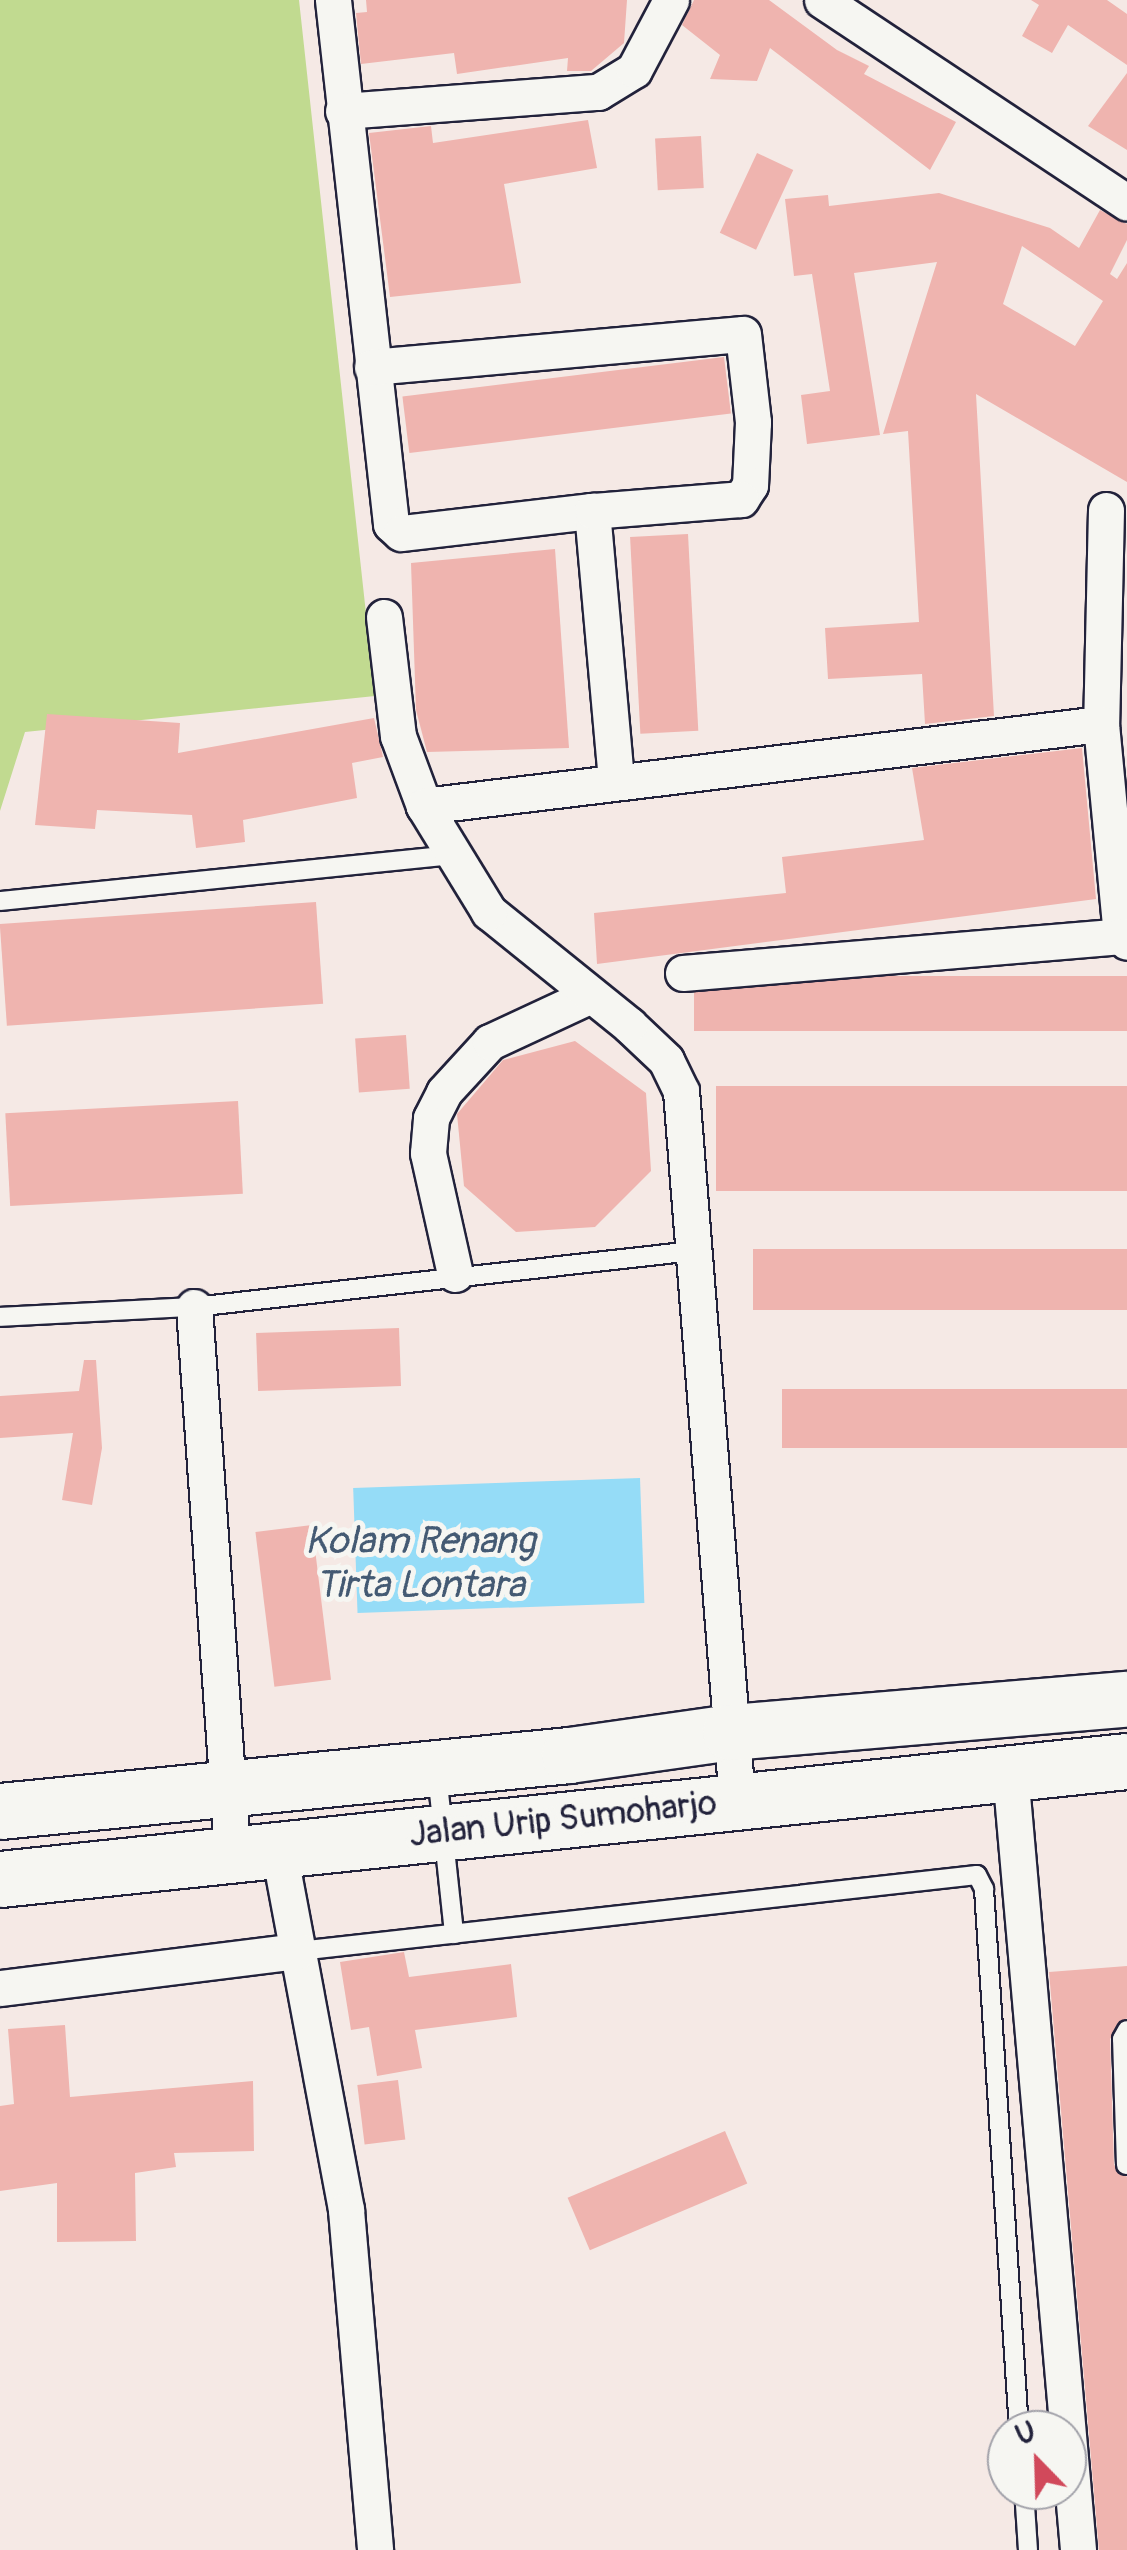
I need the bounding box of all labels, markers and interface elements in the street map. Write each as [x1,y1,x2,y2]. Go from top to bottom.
water label: Kolam Renang Tirta Lontara [305,1519,535,1608]
street label: Jalan Urip Sumoharjo [407,1782,719,1856]
north arrow [987,2410,1087,2510]
text: U [1010,2414,1041,2454]

